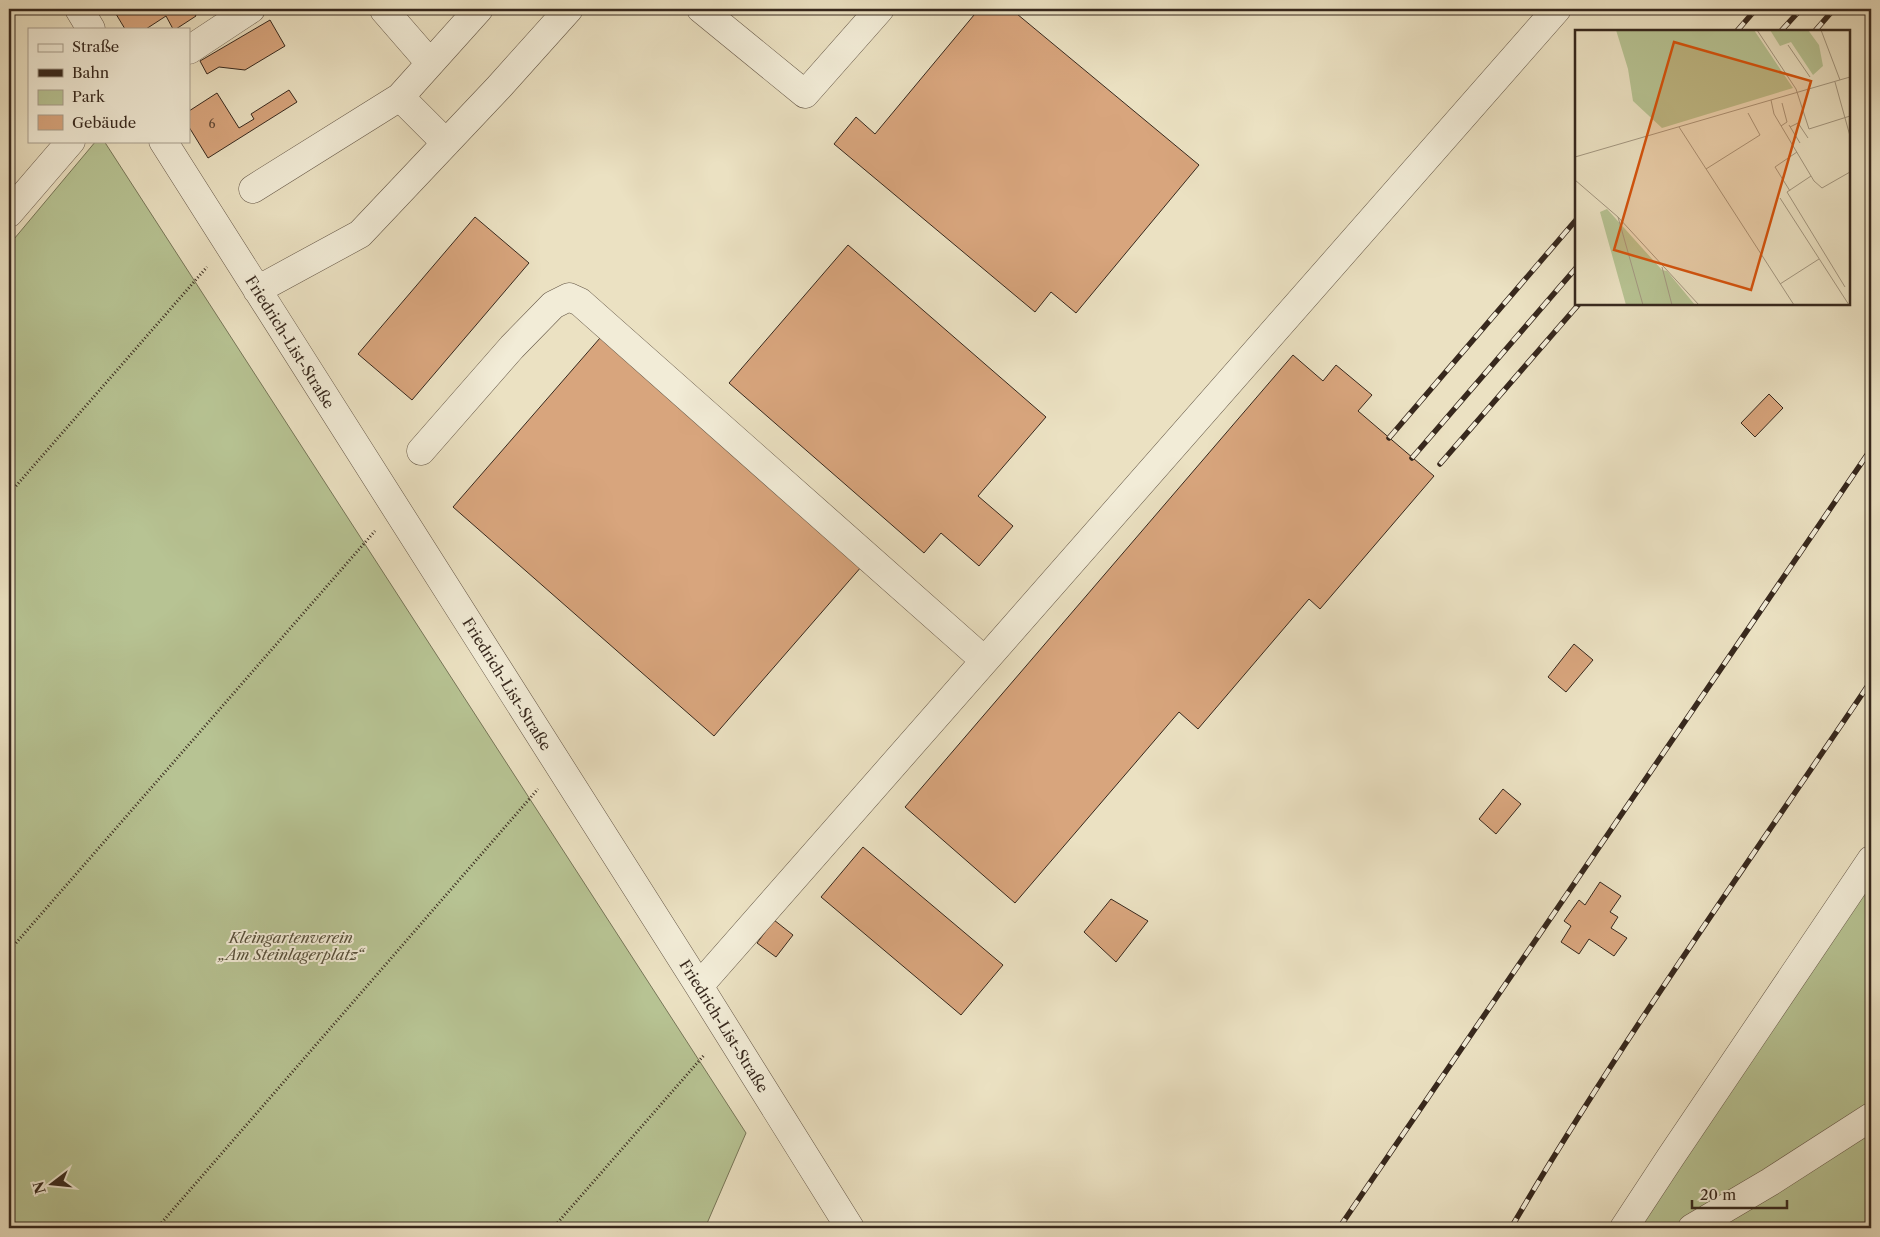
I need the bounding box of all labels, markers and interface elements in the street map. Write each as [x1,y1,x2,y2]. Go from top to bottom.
legend [28,28,190,142]
inset map [1575,30,1850,305]
text: Straße [72,37,119,56]
text: Bahn [72,63,110,82]
text: Park [72,87,106,106]
text: Gebäude [72,113,136,132]
house number: 6 [208,116,216,131]
street label: Friedrich-List-Straße [241,272,339,412]
street label: Friedrich-List-Straße [458,614,556,754]
park label: Kleingartenverein „Am Steinlagerplatz“ [217,928,366,964]
street label: Friedrich-List-Straße [675,956,773,1096]
north arrow [28,1160,78,1210]
scale bar [1692,1177,1788,1209]
text: N [29,1179,50,1196]
text: 20 m [1700,1185,1736,1204]

